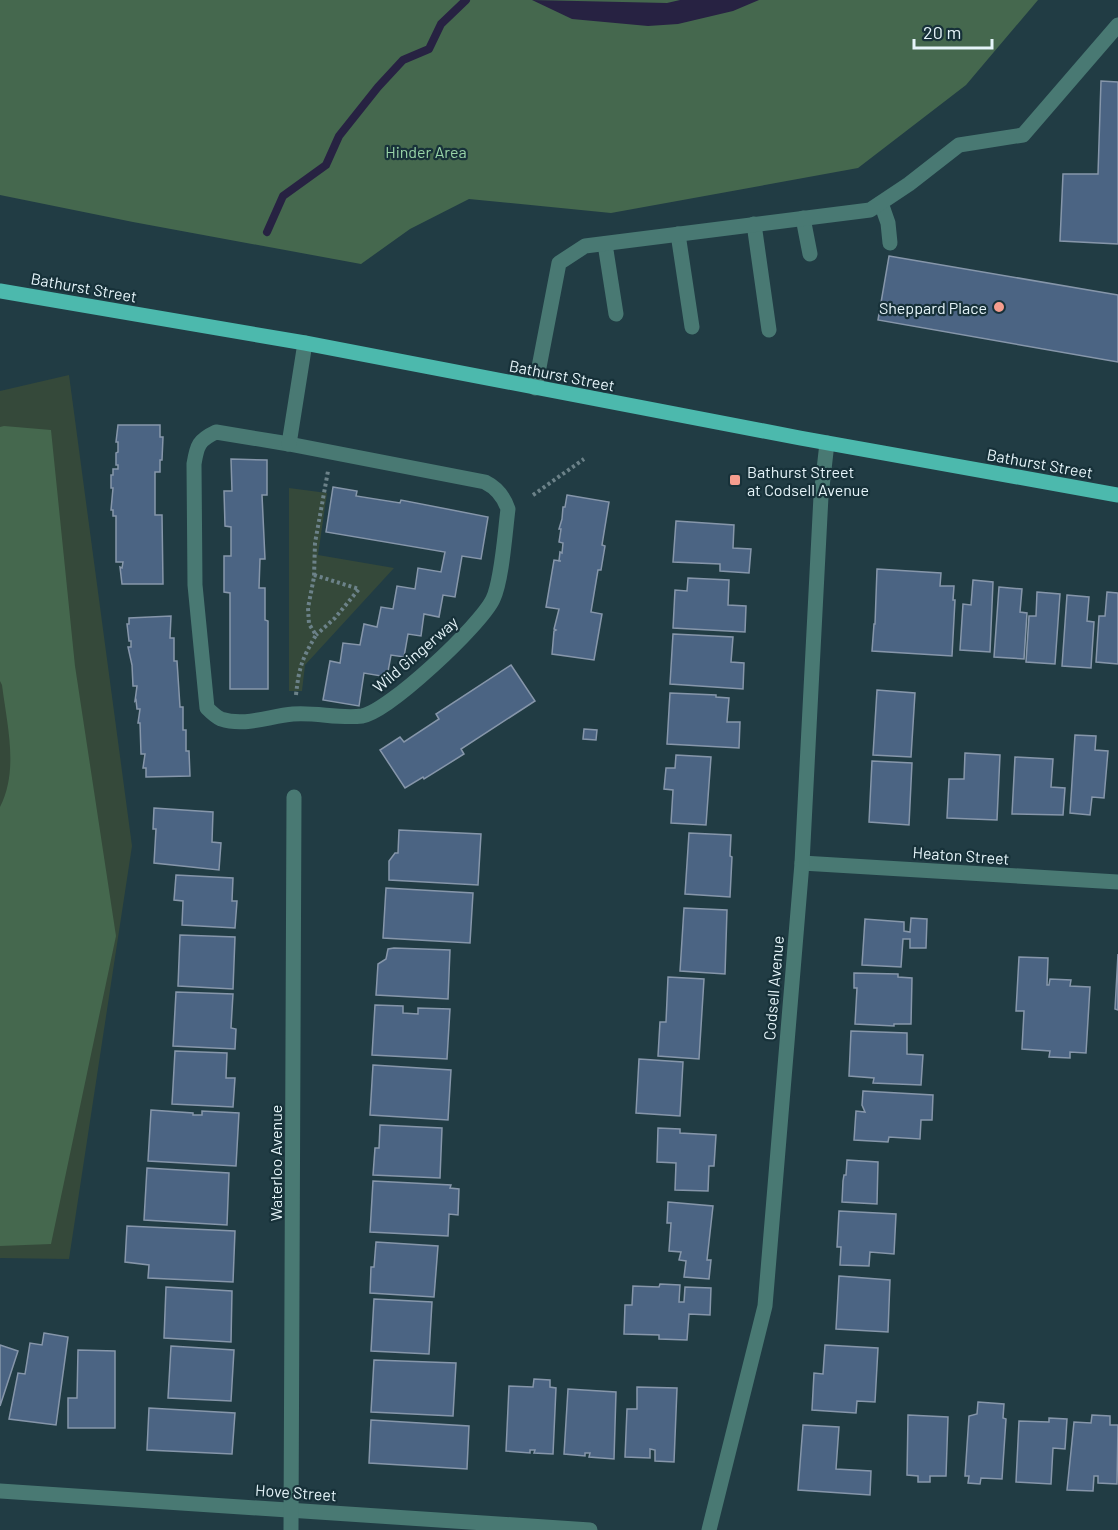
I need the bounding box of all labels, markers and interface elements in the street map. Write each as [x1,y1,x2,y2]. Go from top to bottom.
scale bar [914,12,992,50]
text: 20 m [923,21,961,43]
park label: Hinder Area [385,142,467,161]
street label: Bathurst Street [30,268,138,306]
place label: Sheppard Place [879,298,987,317]
marker: Sheppard Place [992,300,1006,314]
street label: Bathurst Street [508,355,616,395]
street label: Bathurst Street [986,444,1094,482]
place label: Bathurst Street at Codsell Avenue [747,462,869,499]
marker: Bathurst Street at Codsell Avenue [728,473,742,487]
street label: Wild Gingerway [369,612,462,696]
street label: Heaton Street [912,842,1010,868]
street label: Codsell Avenue [759,935,787,1041]
street label: Waterloo Avenue [266,1105,285,1221]
street label: Hove Street [255,1480,337,1504]

